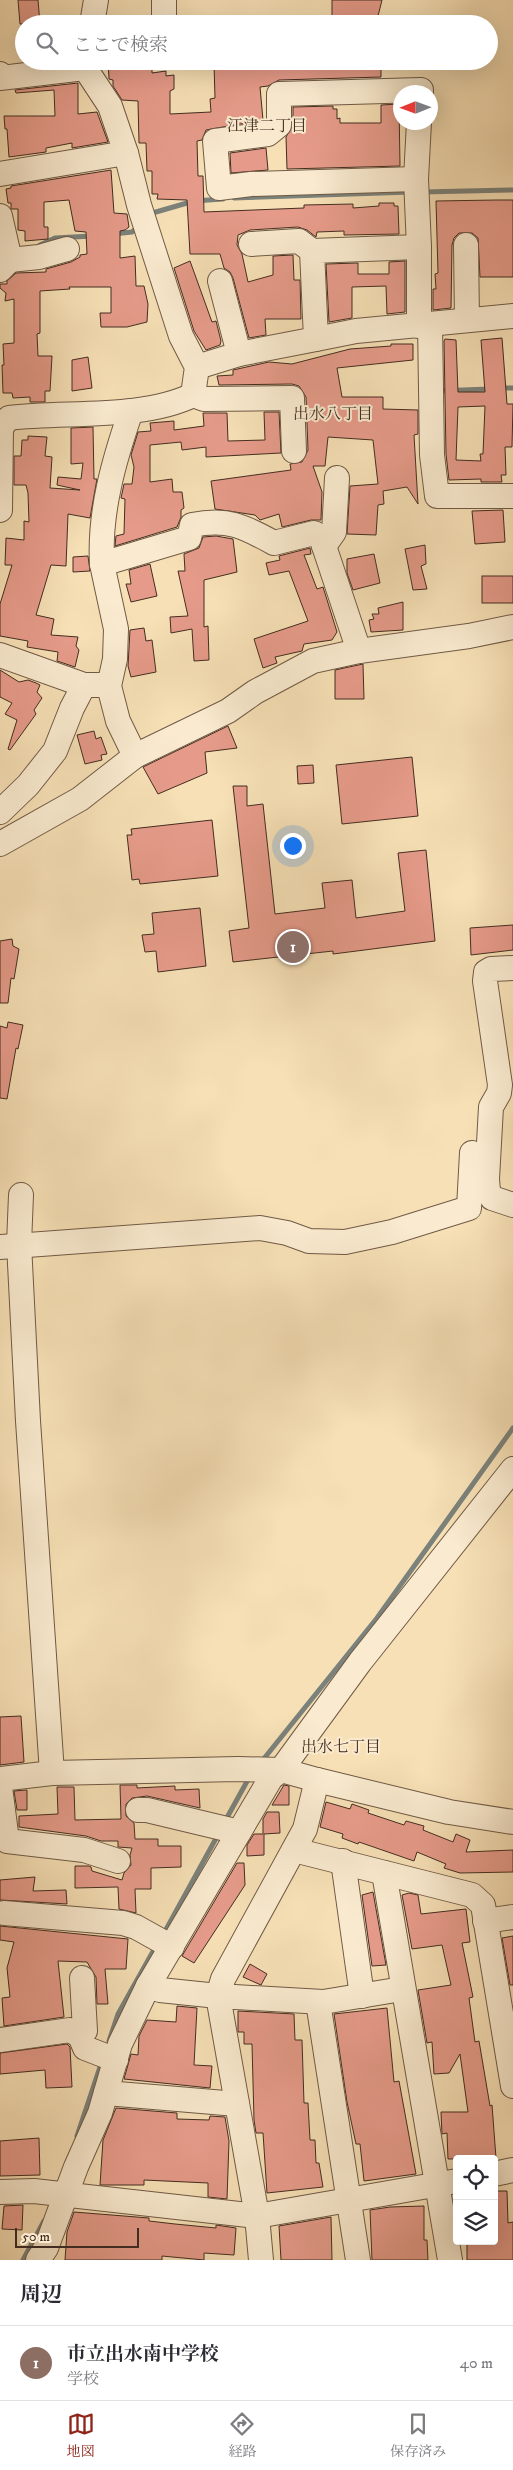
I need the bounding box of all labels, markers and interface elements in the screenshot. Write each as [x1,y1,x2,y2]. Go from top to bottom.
search box [15,15,498,70]
icon: search [33,29,61,57]
text: ここで検索 [73,34,168,57]
north arrow [393,85,438,130]
district label: 江津二丁目 [227,116,307,136]
district label: 出水八丁目 [293,404,373,424]
your location [280,833,306,859]
pin: 1 [277,928,309,966]
district label: 出水七丁目 [301,1737,381,1757]
map controls [453,2155,498,2245]
button: locate [453,2155,498,2200]
button: layers [453,2200,498,2245]
scale bar [15,2225,139,2248]
text: 50 m [22,2228,50,2246]
text: 周辺 [20,2282,62,2308]
text: 市立出水南中学校 [67,2343,219,2366]
text: 1 [33,2353,39,2373]
text: 40 m [460,2353,493,2373]
text: 学校 [67,2369,99,2389]
tab: 地図 [67,2410,95,2461]
tab: 経路 [228,2410,256,2461]
tab: 保存済み [390,2410,446,2461]

